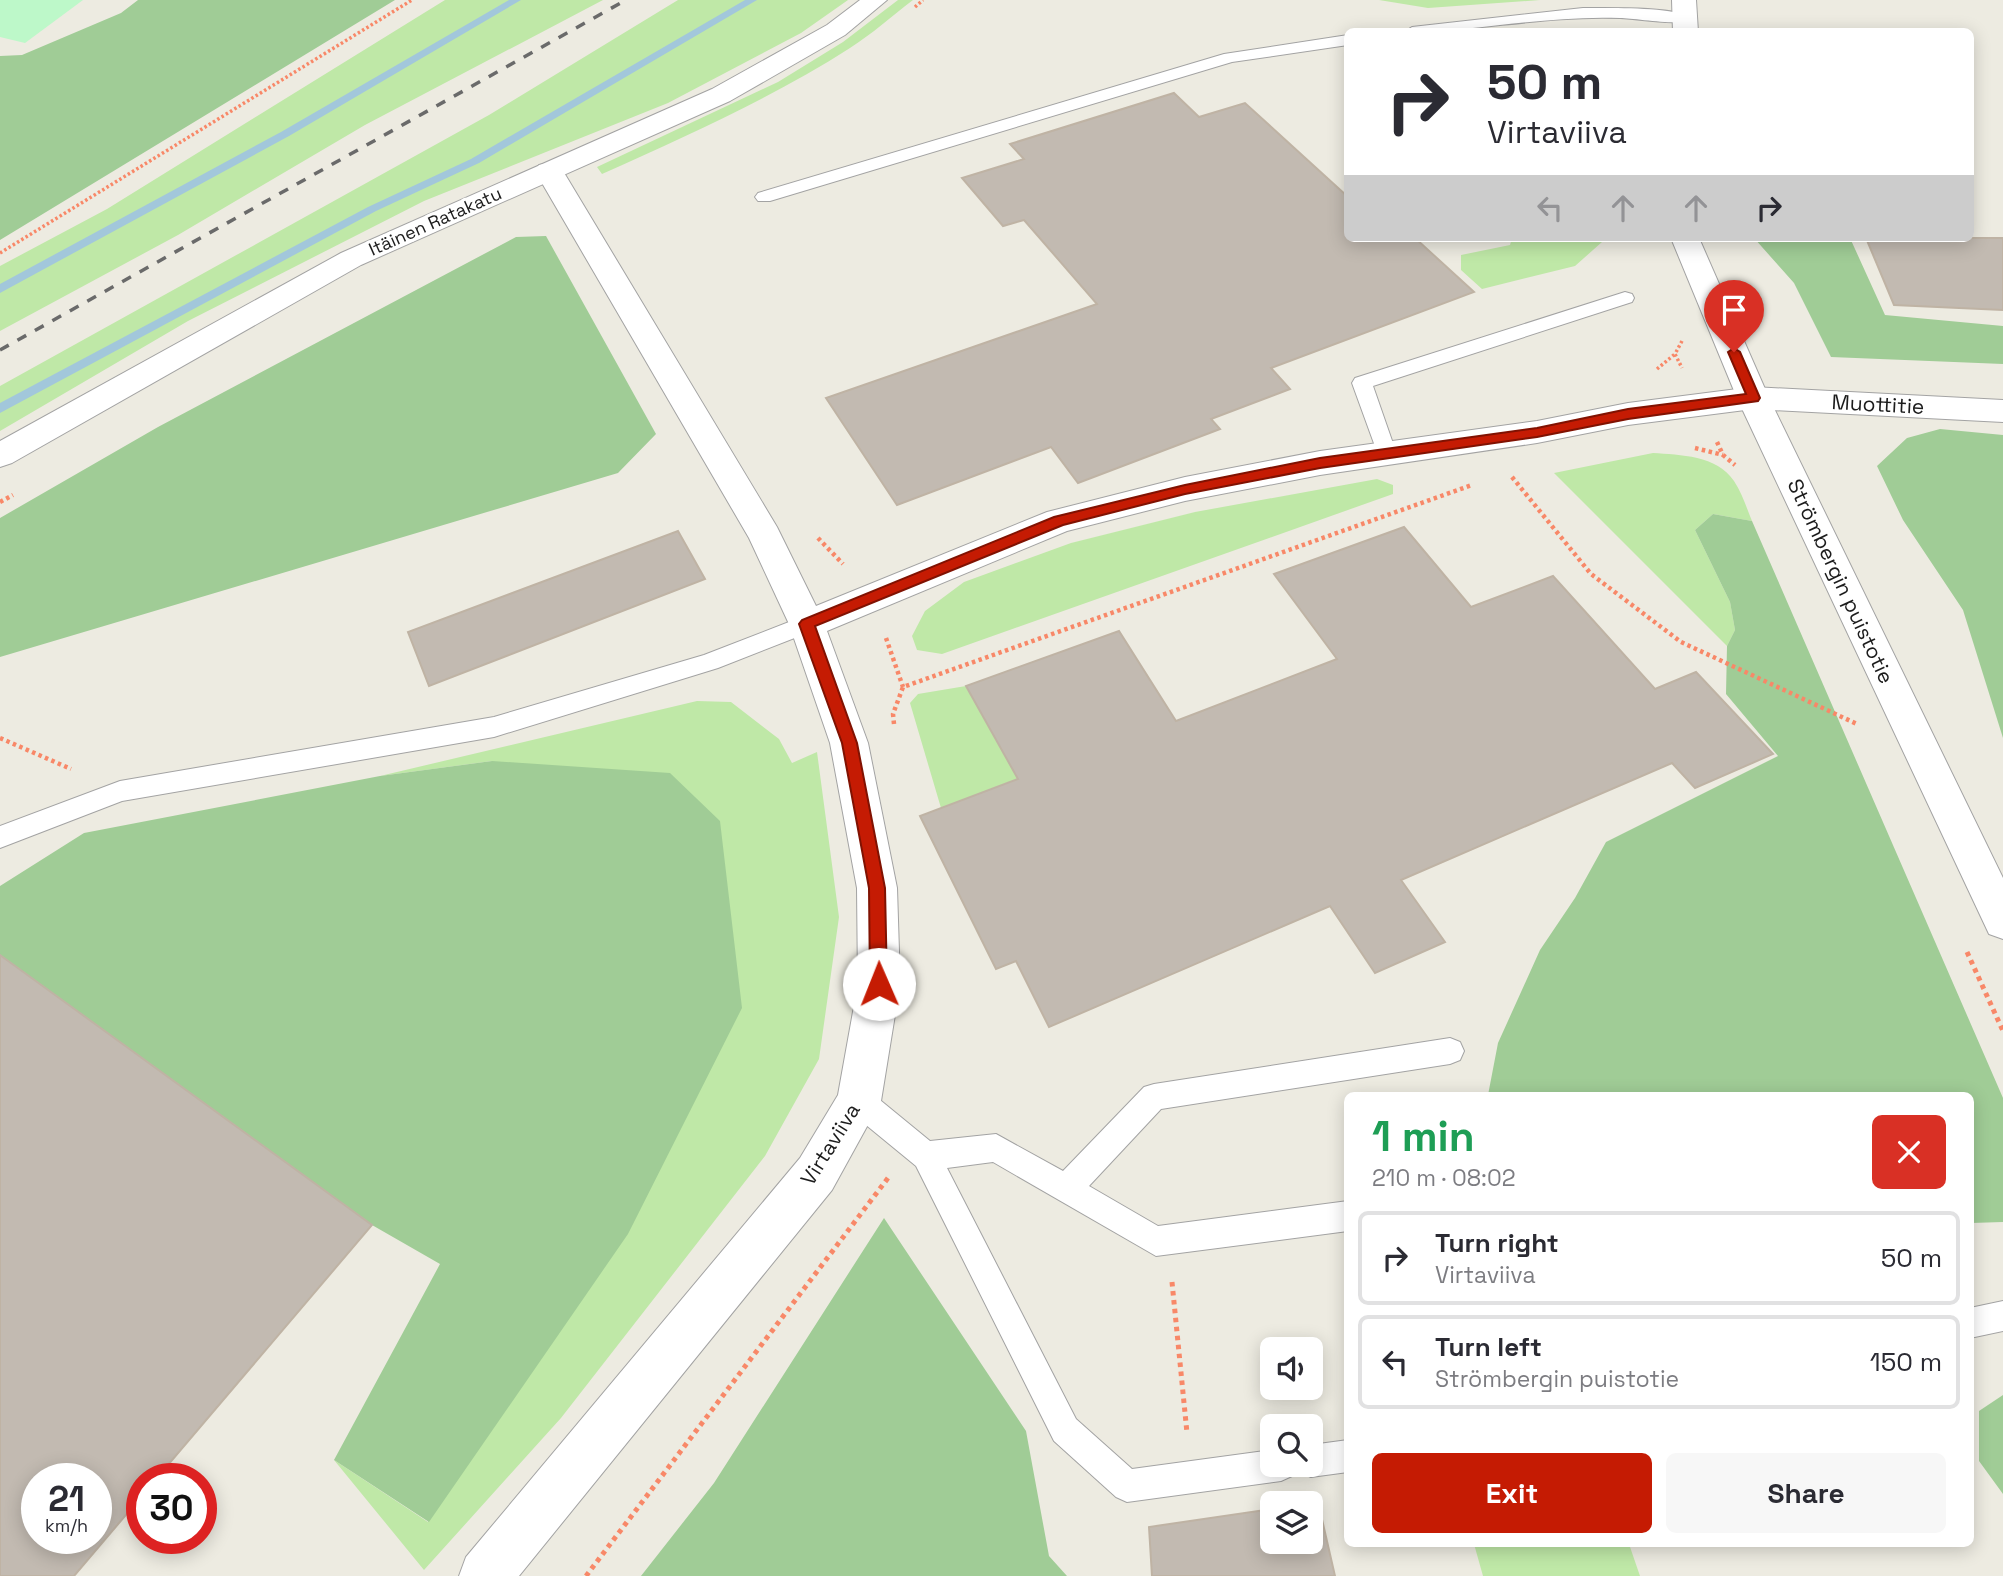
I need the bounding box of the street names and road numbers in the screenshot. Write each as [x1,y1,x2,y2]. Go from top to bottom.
street label: Itäinen Ratakatu [365,181,505,261]
street label: Muottitie [1831,388,1925,420]
street label: Strömbergin puistotie [1782,474,1900,688]
street label: Virtaviiva [794,1098,866,1190]

